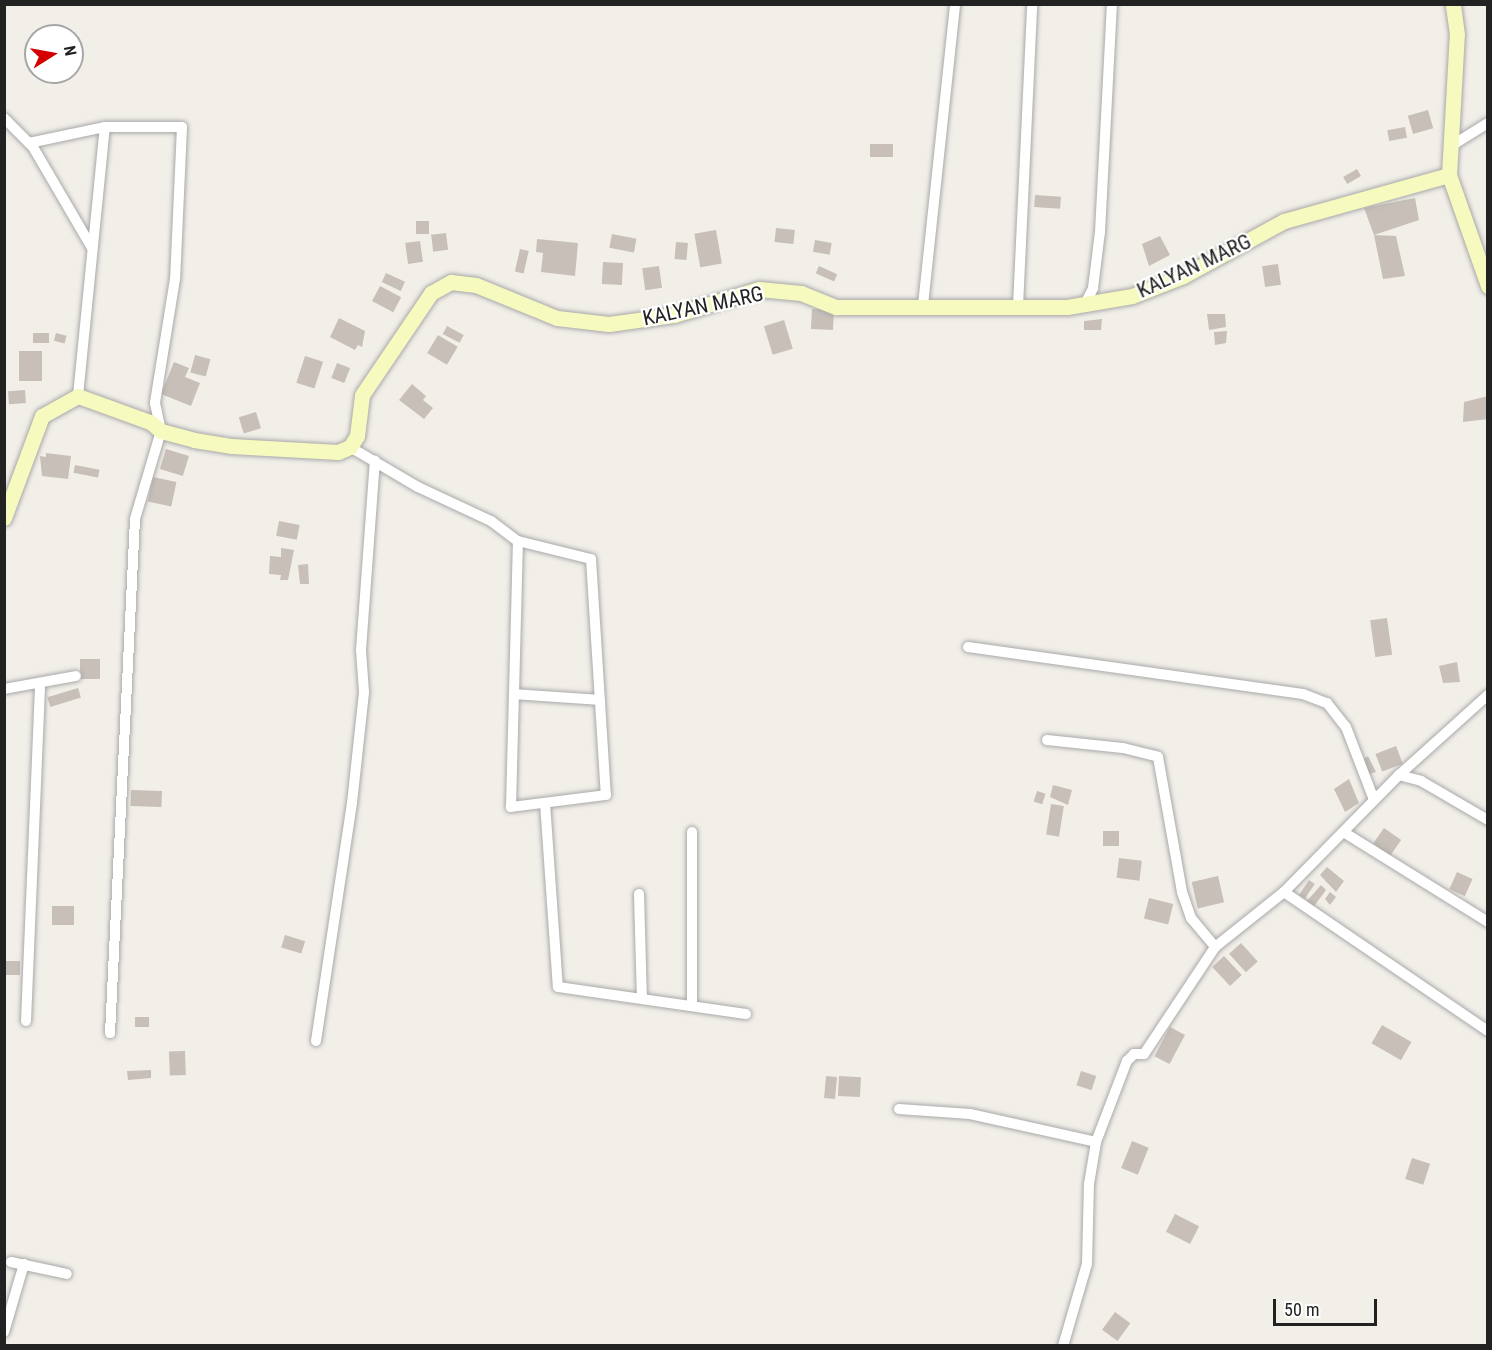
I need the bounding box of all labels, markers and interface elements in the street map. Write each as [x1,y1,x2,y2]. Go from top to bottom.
north arrow [24,24,84,84]
text: N [60,44,80,57]
street label: KALYAN MARG [1133,229,1255,303]
street label: KALYAN MARG [640,281,766,331]
scale bar [1276,1287,1380,1325]
text: 50 m [1284,1299,1319,1320]

